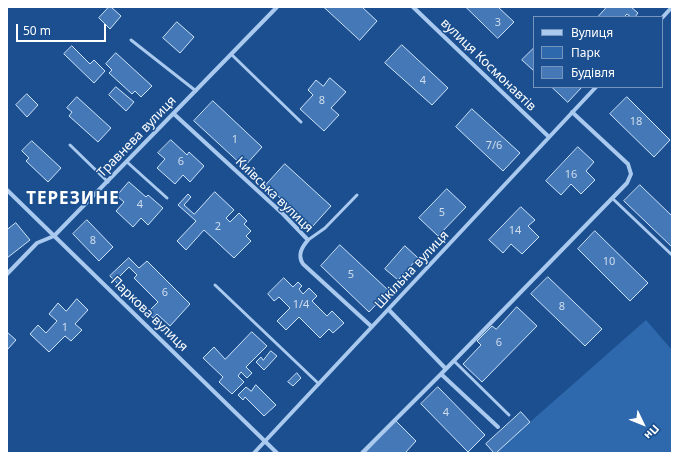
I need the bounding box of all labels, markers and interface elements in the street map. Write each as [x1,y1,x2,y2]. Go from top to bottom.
street label: вулиця Космонавтів [437,15,539,115]
scale bar [18,16,108,42]
house number: 3 [495,16,501,30]
legend [533,16,663,88]
text: 50 m [23,22,51,39]
text: Вулиця [571,24,613,41]
text: Парк [571,44,600,61]
text: Будівля [571,64,615,81]
house number: 4 [420,74,426,88]
street label: Травнева вулиця [94,93,180,181]
house number: 8 [319,94,325,108]
house number: 18 [630,115,642,129]
house number: 1 [232,133,238,147]
house number: 7/6 [486,139,502,153]
street label: Київська вулиця [232,154,316,236]
house number: 6 [178,155,184,169]
house number: 16 [565,168,577,182]
district label: ТЕРЕЗИНЕ [26,189,120,209]
house number: 4 [137,198,143,212]
house number: 5 [439,206,445,220]
house number: 2 [215,220,221,234]
house number: 14 [509,224,521,238]
street label: Шкільна вулиця [372,228,452,312]
house number: 8 [90,234,96,248]
house number: 10 [603,255,615,269]
house number: 5 [348,268,354,282]
street label: Паркова вулиця [107,273,191,355]
house number: 6 [162,286,168,300]
house number: 1/4 [293,298,309,312]
house number: 8 [559,300,565,314]
house number: 1 [62,321,68,335]
house number: 6 [496,336,502,350]
north arrow [623,404,663,444]
house number: 4 [443,406,449,420]
text: Пн [641,422,663,443]

